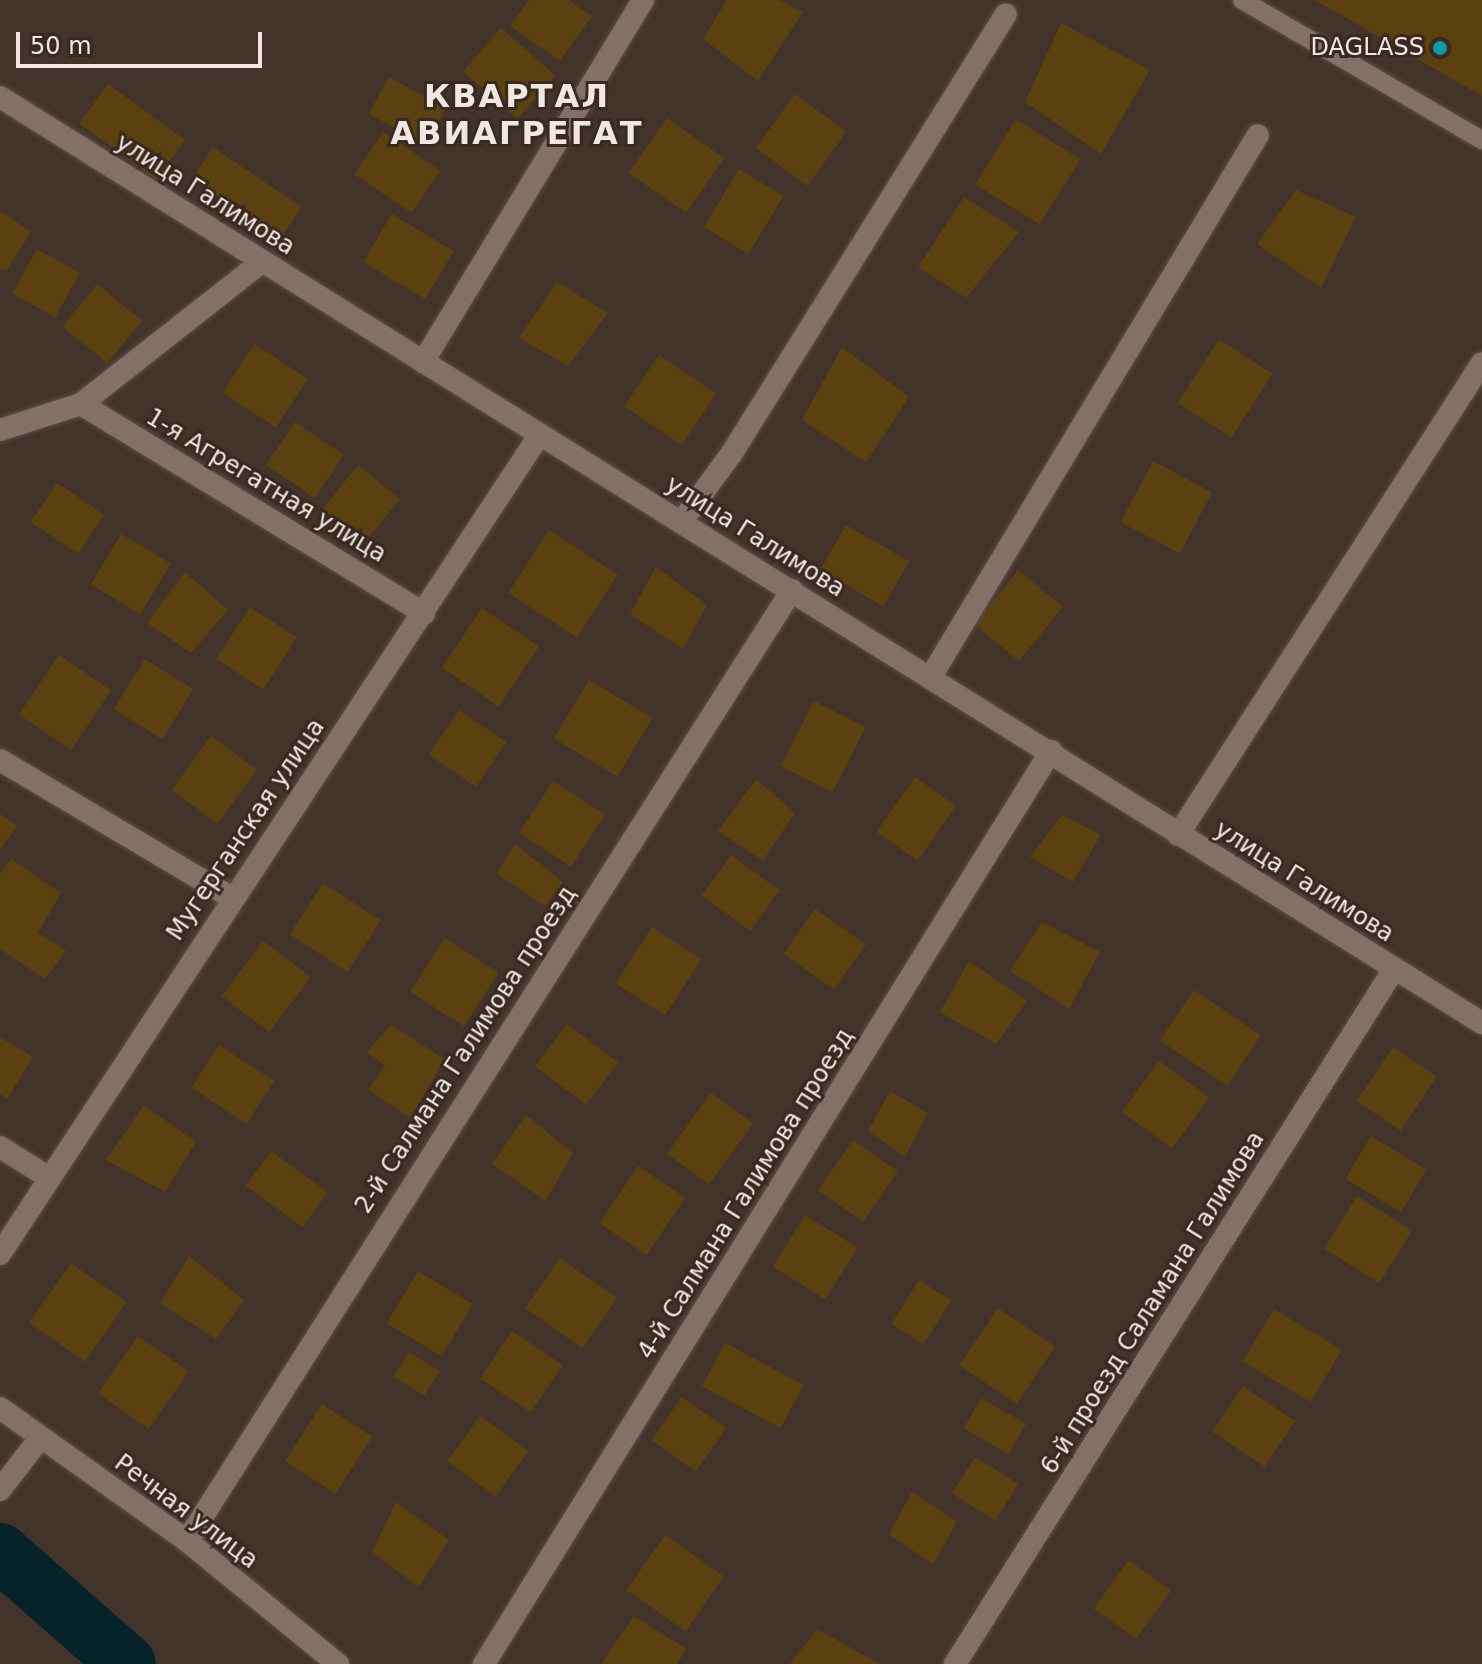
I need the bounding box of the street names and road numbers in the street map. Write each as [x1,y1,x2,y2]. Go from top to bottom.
street label: улица Галимова [110,128,300,262]
street label: 1-я Агрегатная улица [141,403,391,569]
street label: улица Галимова [660,470,850,604]
street label: Мугерганская улица [161,714,331,946]
street label: улица Галимова [1209,815,1399,949]
street label: 2-й Салмана Галимова проезд [349,881,583,1219]
street label: 4-й Салмана Галимова проезд [632,1024,860,1364]
street label: 6-й проезд Саламана Галимова [1035,1126,1271,1480]
street label: Речная улица [109,1449,263,1575]

